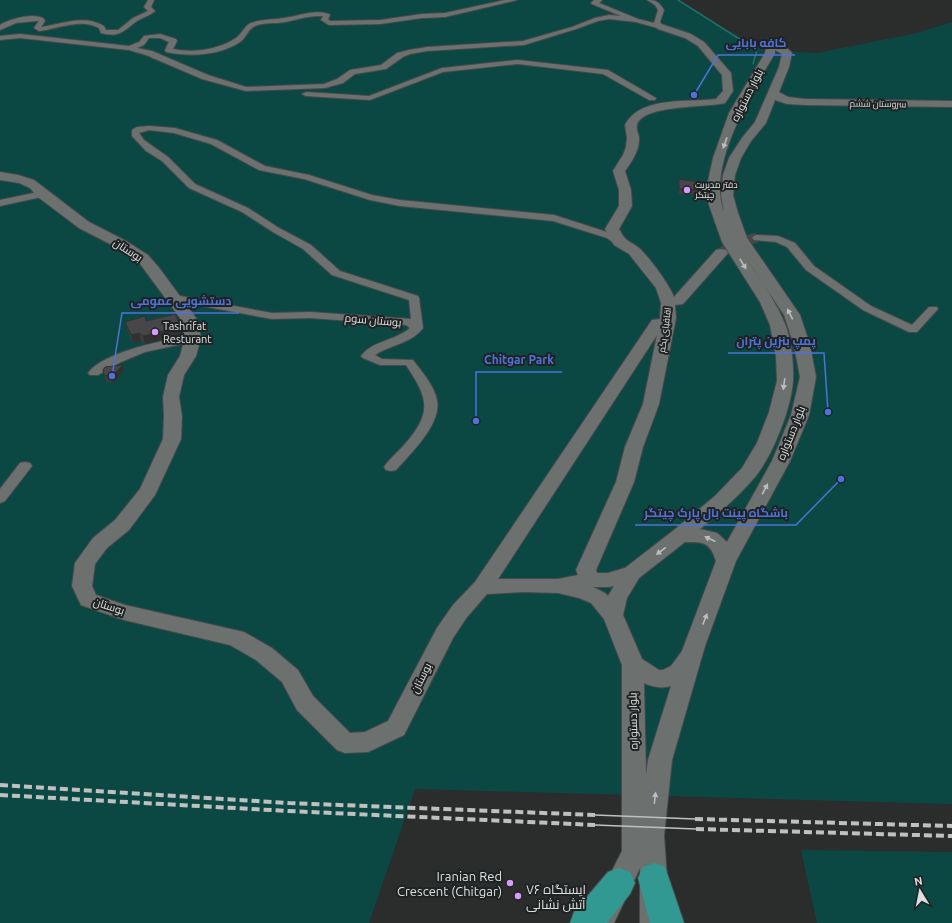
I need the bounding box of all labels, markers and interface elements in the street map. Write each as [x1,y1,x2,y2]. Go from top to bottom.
callout: کافه بابایی [718,31,795,55]
text: کافه بابایی [726,36,787,51]
street label: بلوار دستواره [729,67,766,124]
street label: سروستان ششم [849,99,906,110]
one-way arrow [722,137,728,149]
place label: دفتر مدیریت چیتگر [694,180,738,201]
marker: دفتر مدیریت چیتگر [682,185,692,195]
street label: بوستان [111,236,145,265]
one-way arrow [739,259,747,269]
callout: دستشویی عمومی [122,289,239,313]
text: دستشویی عمومی [131,294,232,309]
street label: اقاقیای یکم [657,307,674,353]
one-way arrow [787,308,794,320]
street label: بوستان سوم [344,312,402,330]
place label: Tashrifat Resturant [163,320,212,345]
marker: Tashrifat Resturant [150,327,160,337]
callout: پمپ بنزین پتران [728,329,824,353]
text: پمپ بنزین پتران [736,334,816,350]
callout: Chitgar Park [476,348,562,372]
text: Chitgar Park [484,353,554,366]
one-way arrow [781,378,787,390]
street label: بلوار دستواره [775,404,808,462]
one-way arrow [762,483,769,495]
callout: باشگاه پینت بال پارک چیتگر [635,501,796,525]
text: باشگاه پینت بال پارک چیتگر [643,506,788,522]
one-way arrow [704,536,716,542]
one-way arrow [656,547,667,555]
street label: بوستان [92,595,126,618]
one-way arrow [702,612,708,624]
street label: بوستان [408,661,435,696]
street label: بلوار دستواره [626,692,640,750]
one-way arrow [652,791,658,804]
place label: Iranian Red Crescent (Chitgar) [397,869,502,899]
north arrow [900,871,940,911]
text: N [913,875,923,888]
marker: Iranian Red Crescent (Chitgar) [505,878,515,888]
place label: ایستگاه ۷۶ آتش نشانی [526,882,586,912]
marker: ایستگاه ۷۶ آتش نشانی [513,891,523,901]

